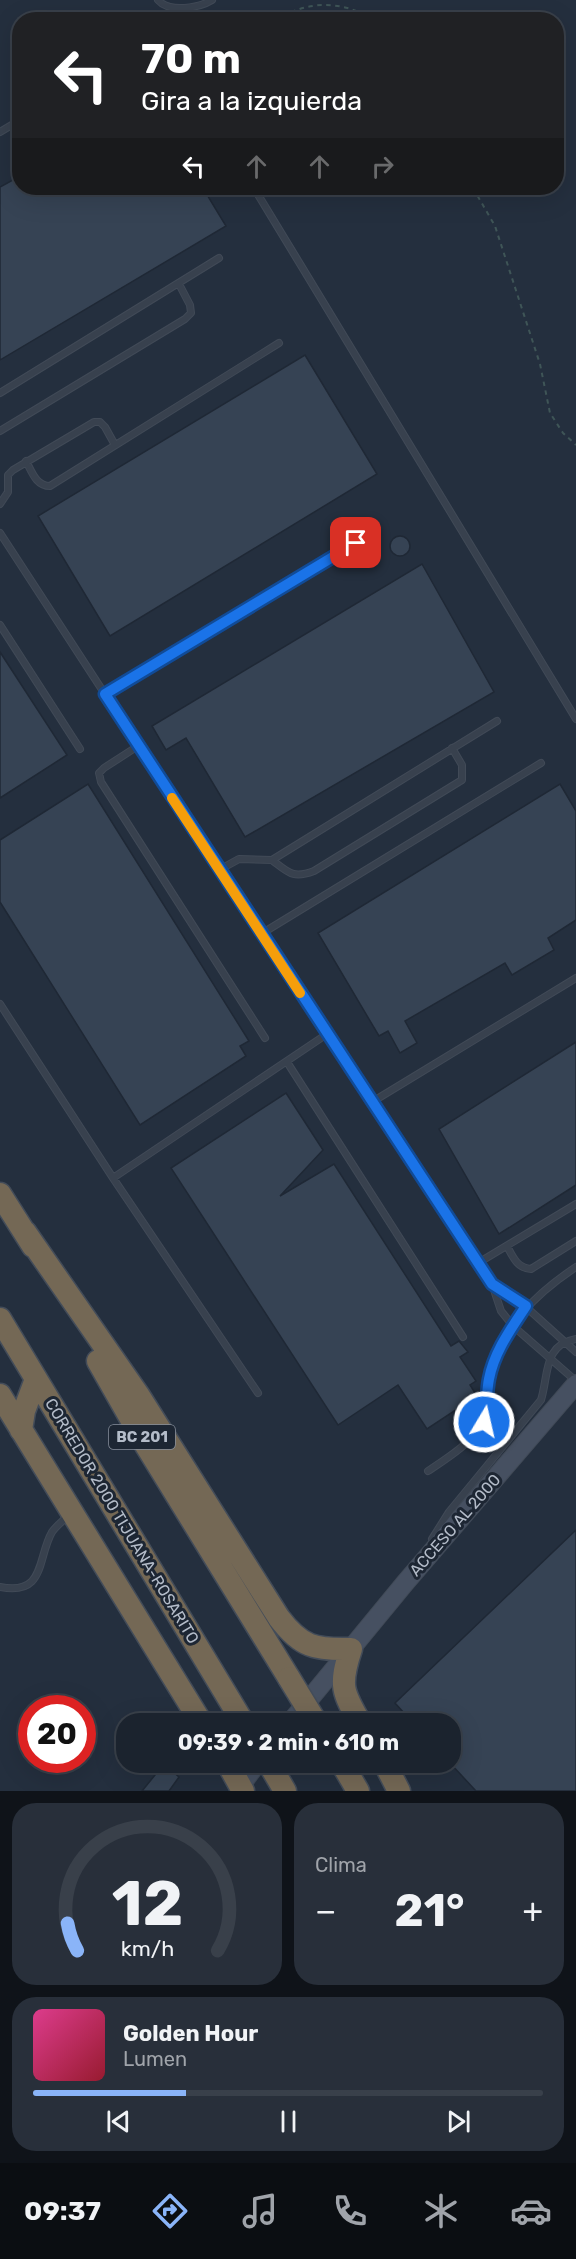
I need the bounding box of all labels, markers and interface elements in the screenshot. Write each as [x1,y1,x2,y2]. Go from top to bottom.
text: 70 m [141,34,241,84]
icon: left [42,36,120,114]
text: Gira a la izquierda [141,85,362,117]
icon: left [177,150,210,183]
icon: ahead [240,150,273,183]
icon: ahead [303,150,336,183]
icon: right [366,150,399,183]
pin [330,517,381,568]
icon: arrive [339,526,372,559]
position arrow [452,1390,516,1454]
street label: CORREDOR 2000 TIJUANA-ROSARITO [41,1395,203,1647]
road number: BC 201 [109,1425,175,1449]
street label: ACCESO AL 2000 [406,1470,504,1580]
speed limit sign: 20 [18,1695,96,1773]
text: 09:39 · 2 min · 610 m [178,1729,399,1756]
text: Clima [315,1853,367,1877]
text: 12 [111,1867,183,1941]
text: 21° [394,1884,465,1937]
text: − [315,1891,336,1930]
text: + [522,1891,543,1930]
text: km/h [120,1936,174,1961]
text: Golden Hour [123,2020,258,2047]
text: Lumen [123,2047,187,2071]
icon: previous [102,2105,135,2138]
icon: pause [272,2105,305,2138]
icon: next [442,2105,475,2138]
icon: directions [149,2190,191,2232]
icon: music [239,2190,281,2232]
icon: phone [329,2190,371,2232]
icon: climate [420,2190,462,2232]
icon: car [510,2190,552,2232]
text: 09:37 [24,2195,101,2227]

